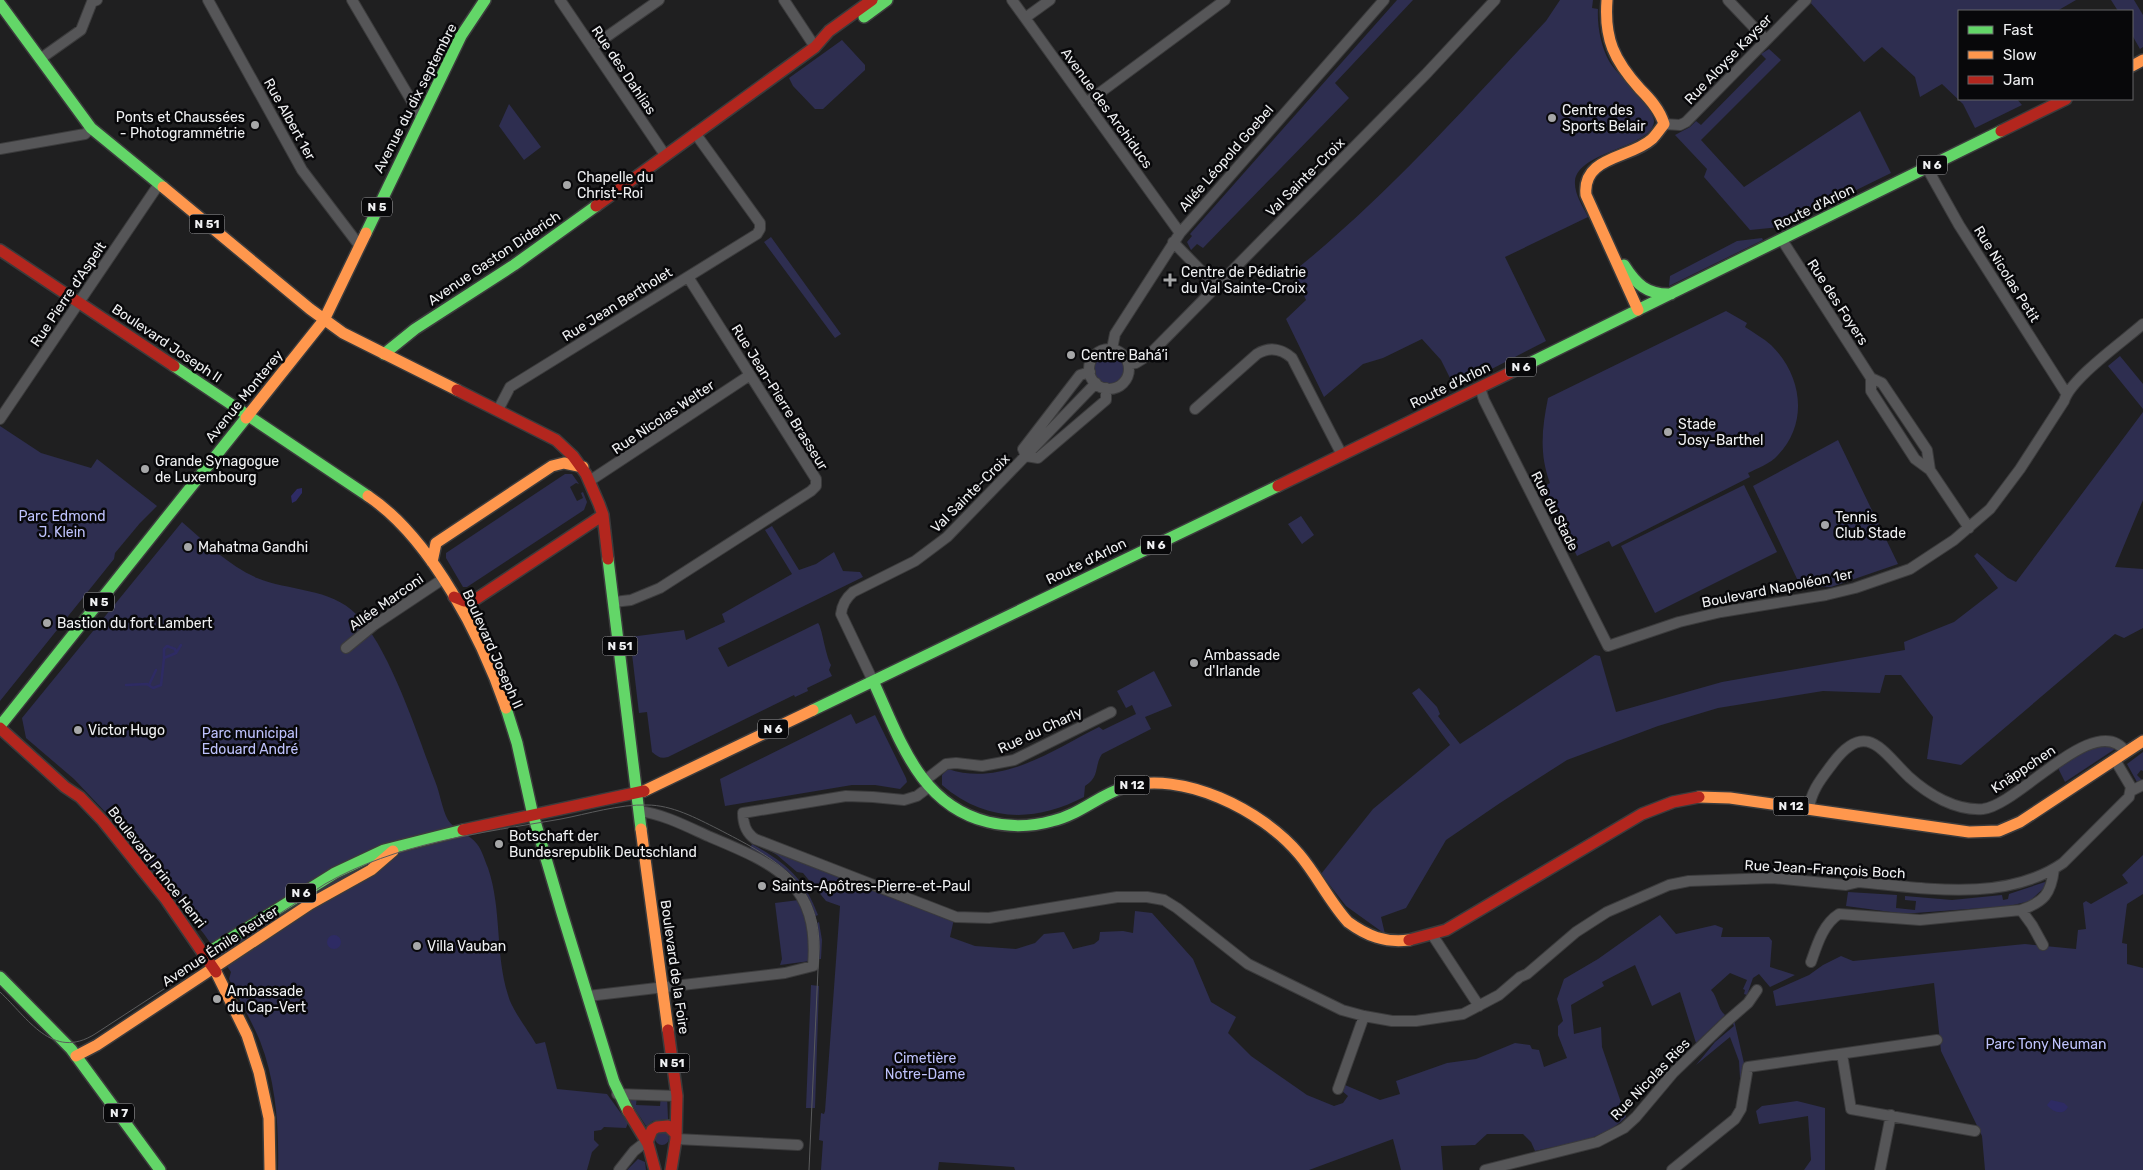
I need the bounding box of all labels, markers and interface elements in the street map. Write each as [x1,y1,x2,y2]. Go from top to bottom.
street label: Rue Aloyse Kayser [1681,10,1776,108]
legend [1958,10,2133,100]
street label: Avenue du dix septembre [370,20,461,176]
text: Fast [2003,21,2033,39]
street label: Rue des Dahlias [588,23,659,118]
street label: Avenue des Archiducs [1057,45,1156,172]
text: Slow [2003,46,2036,64]
text: Jam [2003,71,2034,89]
street label: Rue Albert 1er [260,75,319,164]
street label: Allée Léopold Goebel [1176,102,1277,215]
place label: Centre des Sports Belair [1562,102,1646,135]
place label: Ponts et Chaussées - Photogrammétrie [116,109,245,142]
marker: Centre des Sports Belair [1546,112,1558,124]
marker: Ponts et Chaussées - Photogrammétrie [249,119,261,131]
street label: Val Sainte-Croix [1262,134,1349,220]
road number: N 6 [1917,156,1947,174]
place label: Chapelle du Christ-Roi [577,169,654,202]
marker: Chapelle du Christ-Roi [561,179,573,191]
street label: Route d'Arlon [1771,181,1857,234]
road number: N 5 [362,198,392,216]
street label: Avenue Gaston Diderich [425,208,564,309]
road number: N 51 [190,214,224,233]
street label: Rue Nicolas Petit [1970,223,2043,326]
street label: Rue Pierre d'Aspelt [27,238,110,350]
street label: Rue des Foyers [1803,256,1872,348]
street label: Rue Jean Bertholet [559,263,676,345]
place label: Centre de Pédiatrie du Val Sainte-Croix [1181,264,1306,297]
marker: Centre de Pédiatrie du Val Sainte-Croix [1163,273,1177,287]
street label: Boulevard Joseph II [109,300,225,386]
street label: Rue Jean-Pierre Brasseur [728,321,832,474]
street label: Avenue Monterey [202,347,287,446]
place label: Centre Bahá’i [1081,347,1168,364]
marker: Centre Bahá’i [1065,349,1077,361]
road number: N 6 [1506,358,1536,377]
street label: Route d'Arlon [1407,359,1493,412]
street label: Rue Nicolas Welter [609,376,718,458]
place label: Stade Josy-Barthel [1678,416,1764,449]
marker: Stade Josy-Barthel [1662,426,1674,438]
street label: Val Sainte-Croix [927,450,1014,536]
place label: Grande Synagogue de Luxembourg [155,453,279,486]
marker: Grande Synagogue de Luxembourg [139,463,151,475]
street label: Rue du Stade [1527,469,1582,554]
park label: Parc Edmond J. Klein [19,508,105,541]
place label: Tennis Club Stade [1835,509,1906,542]
marker: Tennis Club Stade [1819,519,1831,531]
street label: Route d'Arlon [1043,535,1129,588]
road number: N 6 [1141,536,1171,554]
place label: Mahatma Gandhi [198,539,308,556]
marker: Mahatma Gandhi [182,541,194,553]
street label: Boulevard Napoléon 1er [1700,565,1855,611]
street label: Allée Marconi [346,571,427,634]
street label: Boulevard Joseph II [459,587,526,711]
road number: N 5 [84,592,114,612]
place label: Bastion du fort Lambert [57,615,213,632]
marker: Bastion du fort Lambert [41,617,53,629]
road number: N 51 [602,636,638,656]
place label: Ambassade d'Irlande [1204,647,1280,680]
marker: Ambassade d'Irlande [1188,657,1200,669]
street label: Rue du Charly [995,703,1085,757]
road number: N 6 [758,720,788,739]
place label: Victor Hugo [88,722,165,739]
marker: Victor Hugo [72,724,84,736]
park label: Parc municipal Edouard André [202,725,299,758]
street label: Knäppchen [1988,742,2059,797]
road number: N 12 [1114,776,1150,794]
road number: N 12 [1774,796,1808,816]
street label: Boulevard Prince Henri [104,803,209,931]
place label: Botschaft der Bundesrepublik Deutschland [509,828,697,861]
marker: Botschaft der Bundesrepublik Deutschland [493,838,505,850]
street label: Rue Jean-François Boch [1744,857,1906,882]
place label: Saints-Apôtres-Pierre-et-Paul [772,878,971,895]
marker: Saints-Apôtres-Pierre-et-Paul [756,880,768,892]
road number: N 6 [286,884,316,902]
street label: Boulevard de la Foire [657,899,692,1036]
street label: Avenue Émile Reuter [158,901,282,990]
place label: Villa Vauban [427,938,506,955]
marker: Villa Vauban [411,940,423,952]
place label: Ambassade du Cap-Vert [227,983,306,1016]
marker: Ambassade du Cap-Vert [211,993,223,1005]
street label: Rue Nicolas Ries [1607,1035,1694,1124]
park label: Parc Tony Neuman [1985,1036,2107,1053]
park label: Cimetière Notre-Dame [885,1050,965,1083]
road number: N 51 [654,1054,690,1072]
road number: N 7 [104,1104,134,1122]

